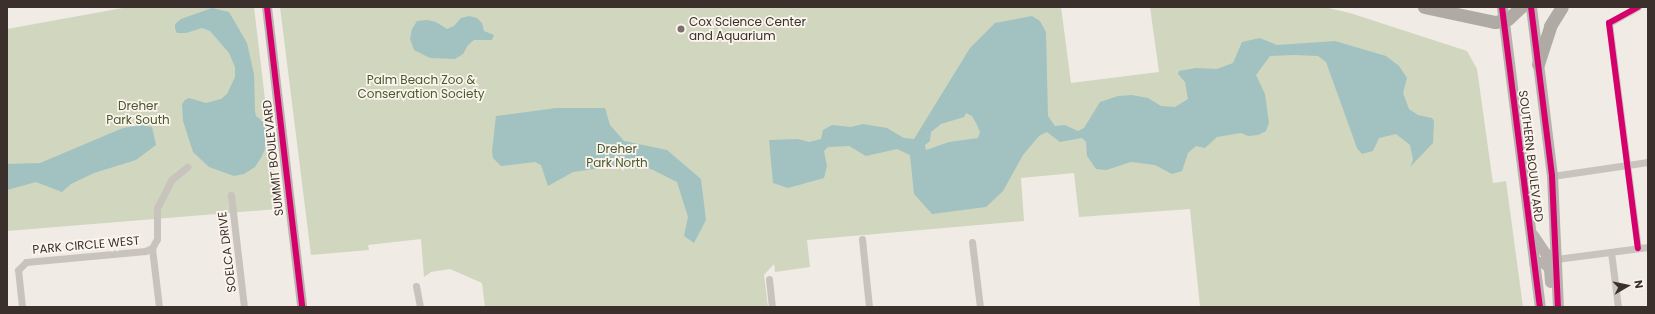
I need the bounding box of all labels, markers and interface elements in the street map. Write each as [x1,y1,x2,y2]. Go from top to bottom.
place label: Cox Science Center and Aquarium [689,15,806,43]
marker: Cox Science Center and Aquarium [676,24,686,34]
park label: Palm Beach Zoo & Conservation Society [357,73,485,101]
street label: SOUTHERN BOULEVARD [1516,89,1546,223]
park label: Dreher Park South [106,99,170,127]
street label: SUMMIT BOULEVARD [260,99,286,217]
park label: Dreher Park North [586,142,648,170]
street label: SOELCA DRIVE [215,211,239,293]
street label: PARK CIRCLE WEST [32,233,140,257]
north arrow [1607,266,1647,306]
text: N [1630,279,1647,289]

